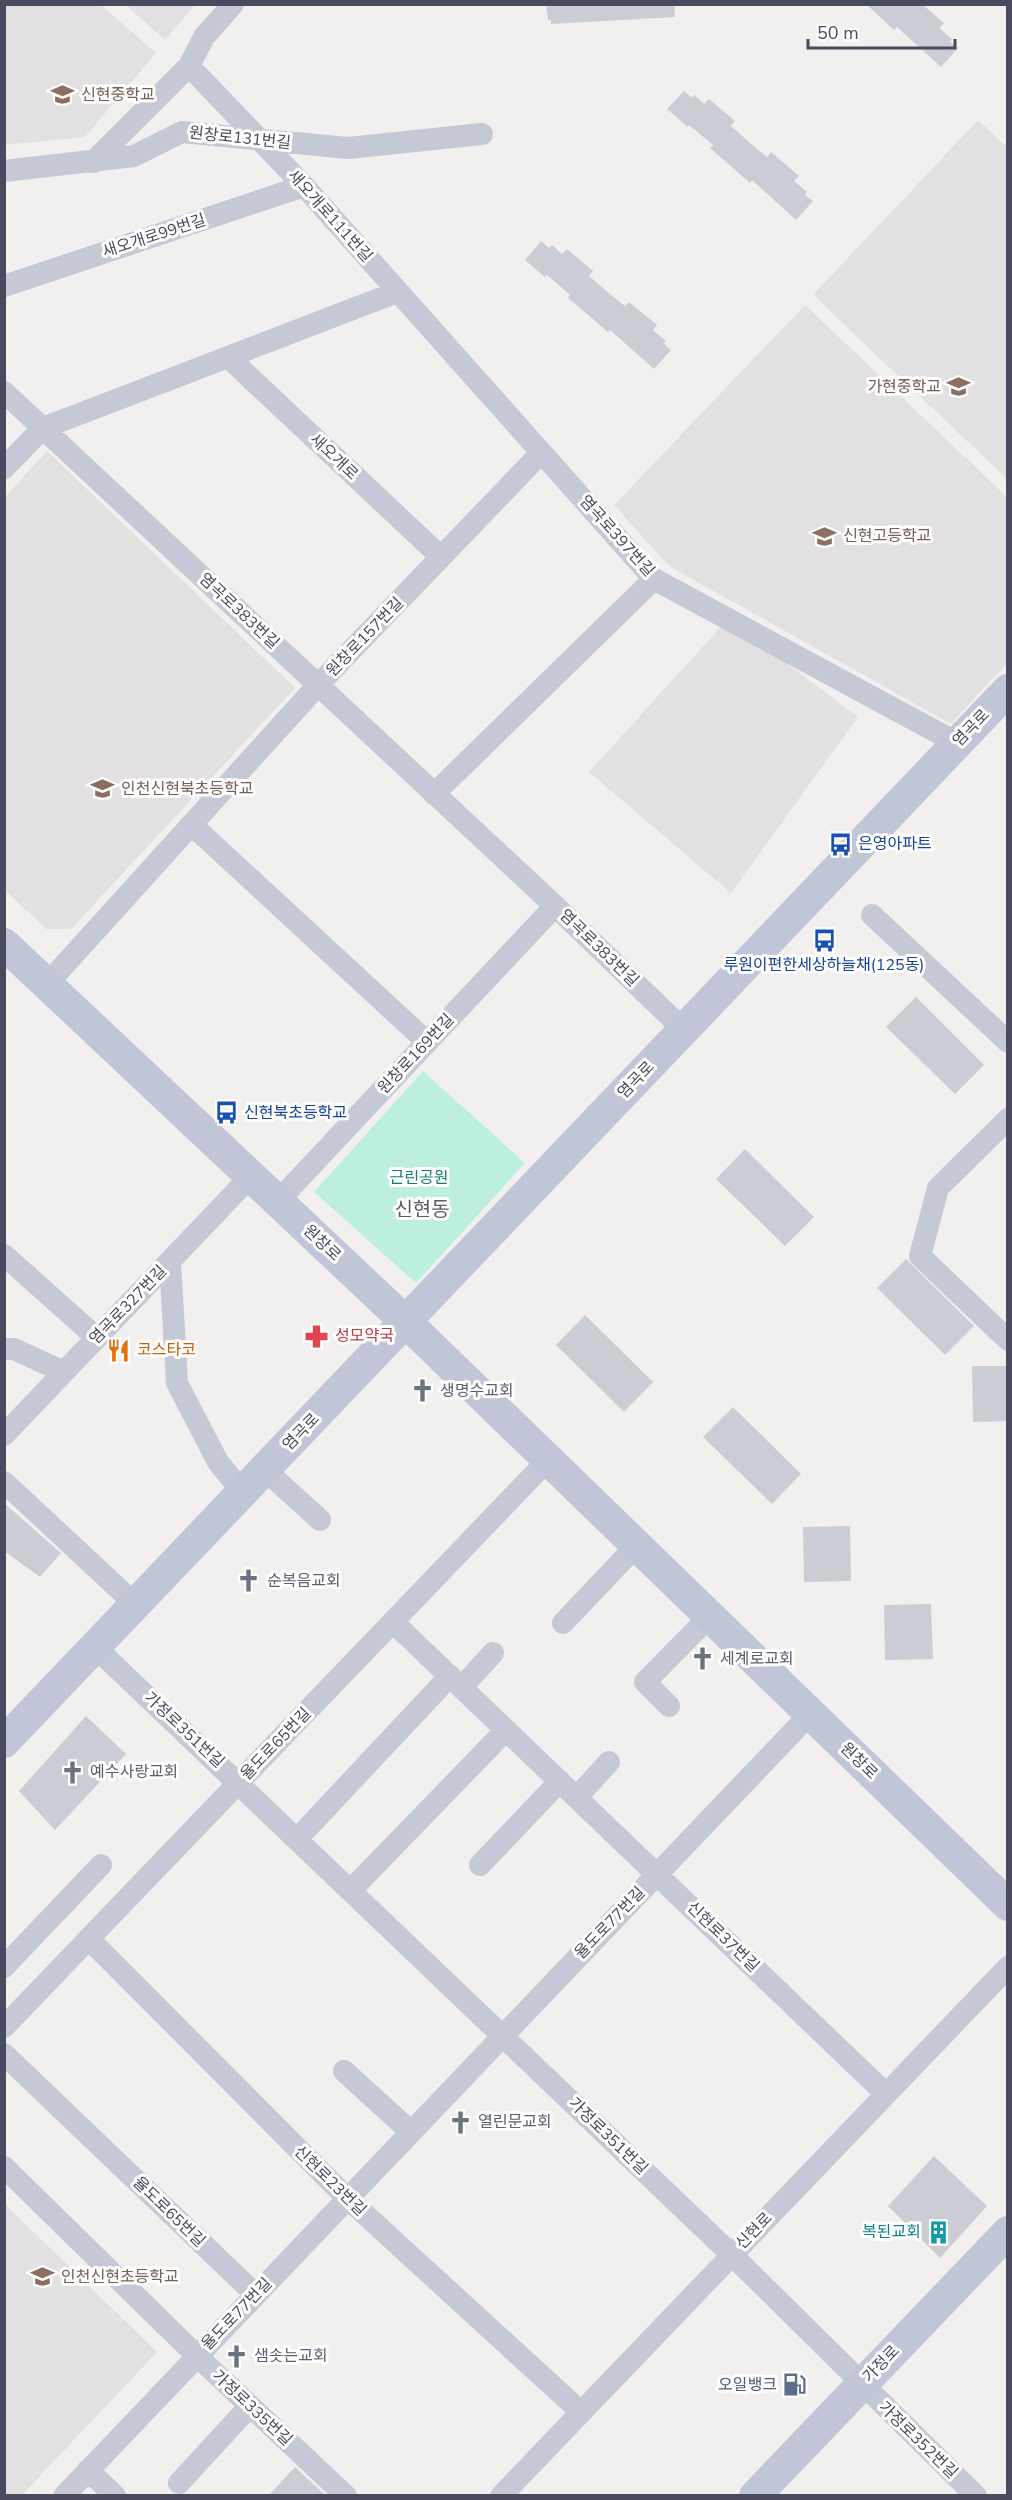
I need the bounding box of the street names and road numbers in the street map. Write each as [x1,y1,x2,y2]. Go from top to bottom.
street label: 원창로131번길 [188,122,292,154]
street label: 새오개로111번길 [283,165,377,267]
street label: 새오개로99번길 [99,209,209,263]
street label: 새오개로 [305,429,363,485]
street label: 염곡로397번길 [575,491,659,581]
street label: 염곡로383번길 [194,568,284,654]
street label: 원창로157번길 [322,593,408,681]
street label: 염곡로 [948,704,994,752]
street label: 염곡로383번길 [555,905,643,991]
street label: 원창로169번길 [373,1009,459,1099]
street label: 염곡로 [613,1056,659,1104]
street label: 원창로 [298,1220,346,1266]
street label: 염곡로327번길 [85,1261,171,1349]
street label: 염곡로 [278,1408,324,1456]
street label: 가정로351번길 [139,1687,229,1773]
street label: 율도로65번길 [236,1703,316,1785]
street label: 원창로 [835,1738,883,1784]
street label: 율도로77번길 [570,1882,650,1964]
street label: 신현로37번길 [682,1897,764,1977]
street label: 가정로351번길 [564,2093,652,2179]
street label: 신현로23번길 [289,2141,371,2221]
street label: 율도로65번길 [128,2172,210,2252]
street label: 신현로 [731,2207,777,2255]
street label: 율도로77번길 [197,2273,277,2355]
street label: 가정로 [858,2340,904,2388]
street label: 가정로335번길 [207,2365,297,2451]
street label: 가정로352번길 [874,2397,962,2483]

